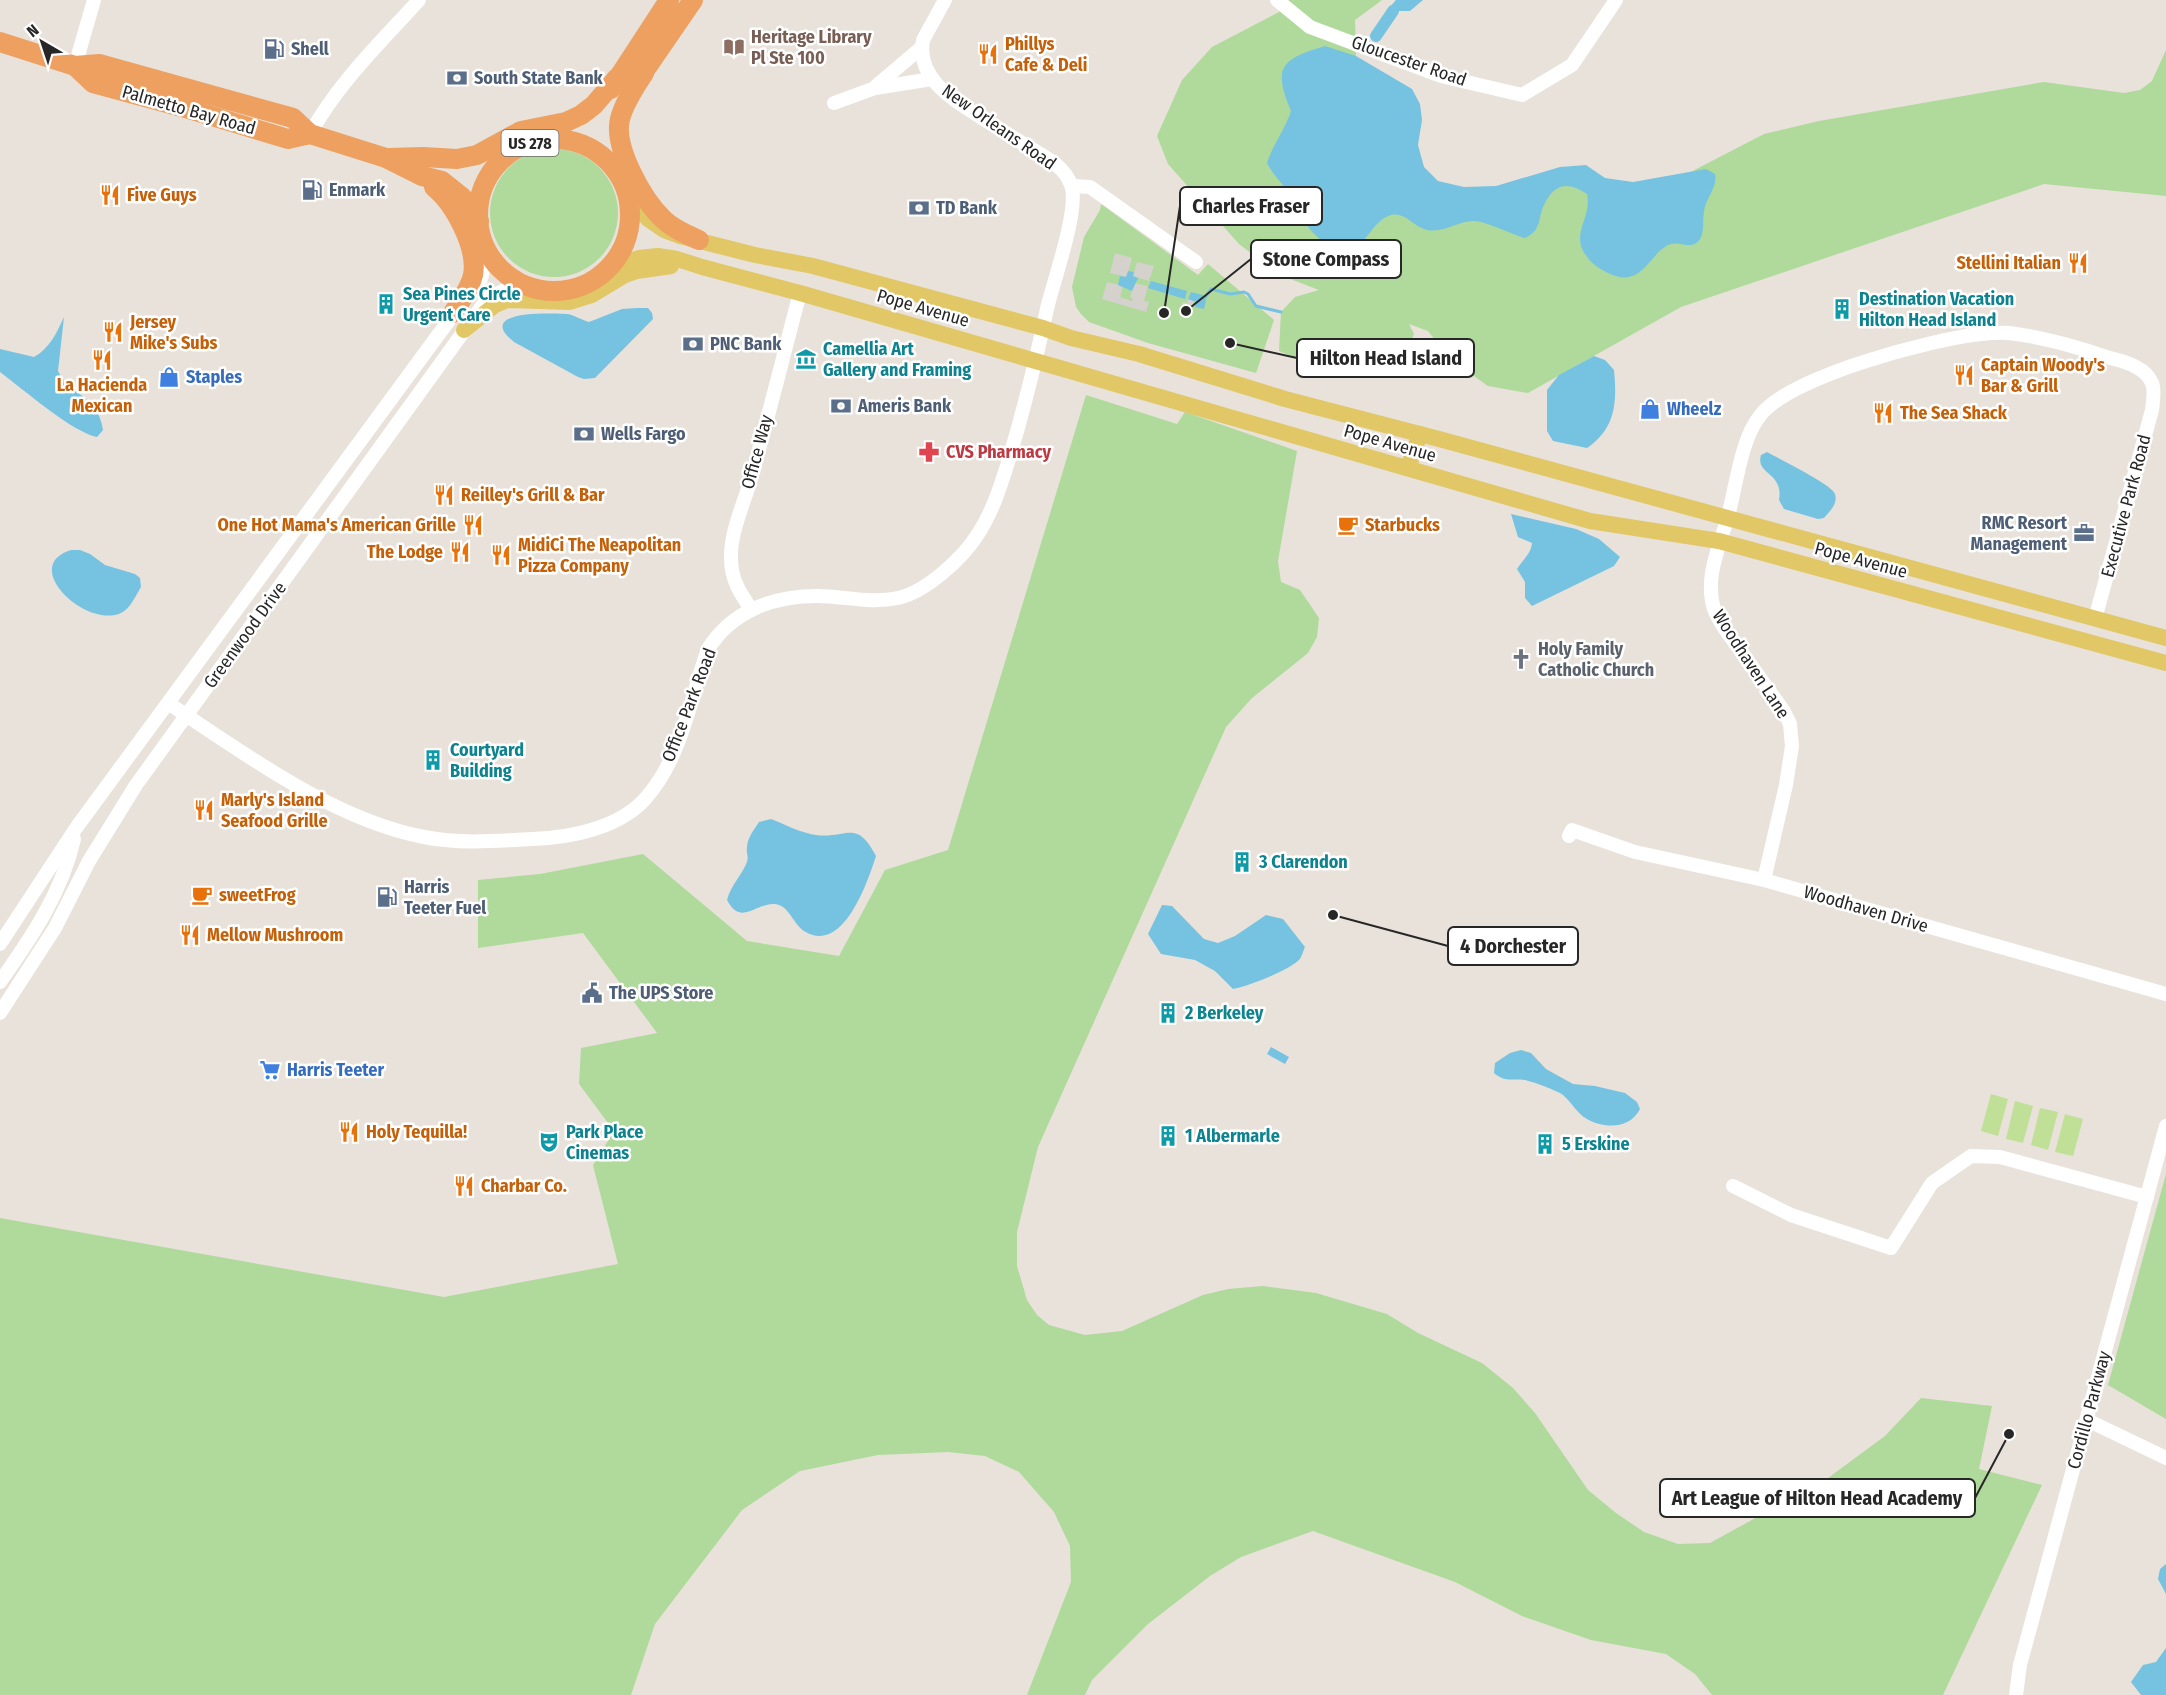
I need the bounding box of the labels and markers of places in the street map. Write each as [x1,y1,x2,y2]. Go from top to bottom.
place label: Heritage Library Pl Ste 100 [751,26,872,69]
place label: Phillys Cafe & Deli [1005,33,1087,76]
library icon: Heritage Library Pl Ste 100 [722,35,746,59]
fuel station icon: Shell [262,37,286,61]
place label: Shell [291,38,329,60]
restaurant icon: Phillys Cafe & Deli [976,42,1000,66]
bank icon: South State Bank [445,66,469,90]
place label: South State Bank [474,67,604,89]
fuel station icon: Enmark [300,178,324,202]
place label: Enmark [329,179,386,201]
restaurant icon: Five Guys [98,183,122,207]
place label: Five Guys [127,184,197,206]
callout: Charles Fraser [1180,187,1322,225]
bank icon: TD Bank [907,196,931,220]
place label: TD Bank [936,197,998,219]
callout: Stone Compass [1251,240,1401,278]
restaurant icon: Stellini Italian [2066,251,2090,275]
place label: Stellini Italian [1956,252,2061,274]
place label: Sea Pines Circle Urgent Care [403,283,521,326]
place label: Destination Vacation Hilton Head Island [1859,288,2014,331]
building icon: Sea Pines Circle Urgent Care [374,292,398,316]
building icon: Destination Vacation Hilton Head Island [1830,297,1854,321]
place label: Jersey Mike's Subs [129,311,217,354]
restaurant icon: Jersey Mike's Subs [101,320,125,344]
bank icon: PNC Bank [681,332,705,356]
place label: PNC Bank [710,333,782,355]
place label: Camellia Art Gallery and Framing [823,338,971,381]
callout: Hilton Head Island [1297,339,1474,377]
museum icon: Camellia Art Gallery and Framing [794,347,818,371]
restaurant icon: La Hacienda Mexican [90,348,114,372]
place label: Captain Woody's Bar & Grill [1981,354,2105,397]
restaurant icon: Captain Woody's Bar & Grill [1952,363,1976,387]
shop icon: Staples [157,365,181,389]
place label: Staples [186,366,242,388]
place label: La Hacienda Mexican [57,374,147,417]
bank icon: Ameris Bank [829,394,853,418]
place label: Ameris Bank [857,395,952,417]
shop icon: Wheelz [1638,397,1662,421]
place label: Wheelz [1667,398,1722,420]
restaurant icon: The Sea Shack [1871,401,1895,425]
place label: The Sea Shack [1900,402,2008,424]
bank icon: Wells Fargo [572,422,596,446]
place label: Wells Fargo [601,423,686,445]
pharmacy icon: CVS Pharmacy [917,440,941,464]
place label: CVS Pharmacy [946,441,1052,463]
restaurant icon: Reilley's Grill & Bar [432,483,456,507]
place label: Reilley's Grill & Bar [461,484,605,506]
place label: RMC Resort Management [1971,512,2068,555]
restaurant icon: One Hot Mama's American Grille [461,513,485,537]
cafe icon: Starbucks [1336,513,1360,537]
place label: One Hot Mama's American Grille [218,514,456,536]
place label: Starbucks [1365,514,1440,536]
office icon: RMC Resort Management [2072,521,2096,545]
place label: MidiCi The Neapolitan Pizza Company [518,534,681,577]
restaurant icon: The Lodge [448,540,472,564]
place label: The Lodge [367,541,443,563]
restaurant icon: MidiCi The Neapolitan Pizza Company [489,543,513,567]
place label: Holy Family Catholic Church [1538,638,1654,681]
church icon: Holy Family Catholic Church [1509,647,1533,671]
place label: Courtyard Building [450,739,524,782]
building icon: Courtyard Building [421,748,445,772]
place label: Marly's Island Seafood Grille [221,789,328,832]
restaurant icon: Marly's Island Seafood Grille [192,798,216,822]
building icon: 3 Clarendon [1230,850,1254,874]
place label: 3 Clarendon [1258,851,1348,873]
place label: Harris Teeter Fuel [404,876,486,919]
cafe icon: sweetFrog [190,883,214,907]
place label: sweetFrog [219,884,296,906]
fuel station icon: Harris Teeter Fuel [375,885,399,909]
restaurant icon: Mellow Mushroom [178,923,202,947]
place label: Mellow Mushroom [207,924,343,946]
callout: 4 Dorchester [1448,927,1578,965]
public building icon: The UPS Store [580,981,604,1005]
place label: The UPS Store [609,982,713,1004]
building icon: 2 Berkeley [1156,1001,1180,1025]
place label: 2 Berkeley [1184,1002,1264,1024]
supermarket icon: Harris Teeter [258,1058,282,1082]
place label: Harris Teeter [287,1059,384,1081]
restaurant icon: Holy Tequilla! [337,1120,361,1144]
place label: Holy Tequilla! [366,1121,467,1143]
place label: Park Place Cinemas [566,1121,643,1164]
building icon: 1 Albermarle [1156,1124,1180,1148]
place label: 1 Albermarle [1185,1125,1280,1147]
theatre icon: Park Place Cinemas [537,1130,561,1154]
building icon: 5 Erskine [1533,1132,1557,1156]
place label: 5 Erskine [1562,1133,1630,1155]
restaurant icon: Charbar Co. [452,1174,476,1198]
place label: Charbar Co. [481,1175,567,1197]
callout: Art League of Hilton Head Academy [1660,1479,1975,1517]

